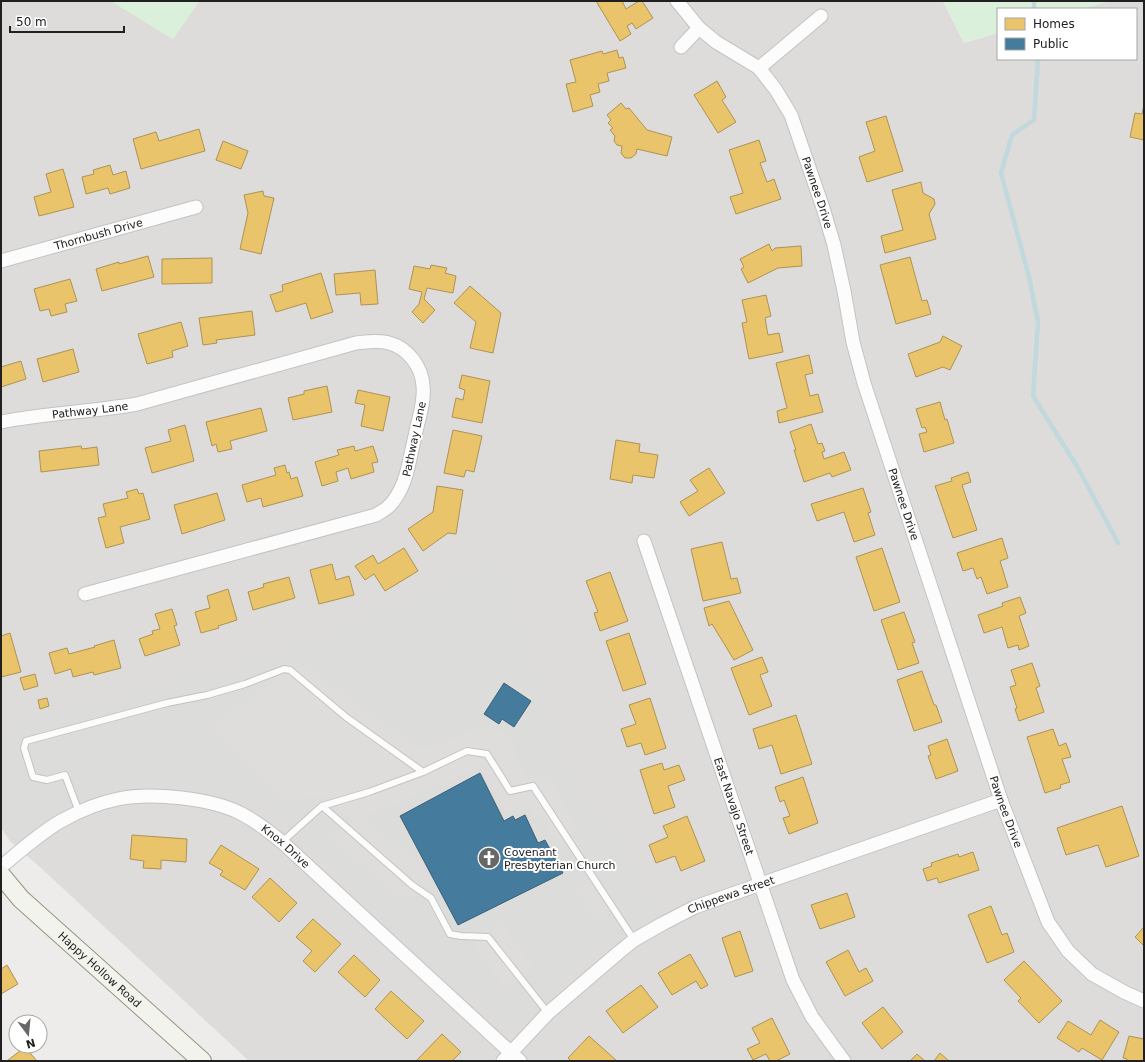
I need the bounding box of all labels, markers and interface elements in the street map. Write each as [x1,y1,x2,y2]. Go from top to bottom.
scale bar [10,8,124,34]
legend [997,8,1137,60]
text: 50 m [16,15,47,29]
text: Homes [1033,17,1075,31]
text: Public [1033,37,1069,51]
street label: Pawnee Drive [799,155,835,231]
street label: Thornbush Drive [52,216,144,253]
street label: Pathway Lane [51,400,129,421]
street label: Pathway Lane [400,400,429,478]
street label: Pawnee Drive [885,467,921,542]
street label: East Navajo Street [711,756,756,857]
street label: Pawnee Drive [987,774,1025,850]
street label: Knox Drive [259,822,312,871]
church icon: Covenant Presbyterian Church [476,845,502,871]
place label: Covenant Presbyterian Church [504,846,616,872]
street label: Chippewa Street [686,874,777,917]
street label: Happy Hollow Road [55,929,144,1010]
north arrow [8,1014,48,1054]
text: N [24,1036,37,1051]

